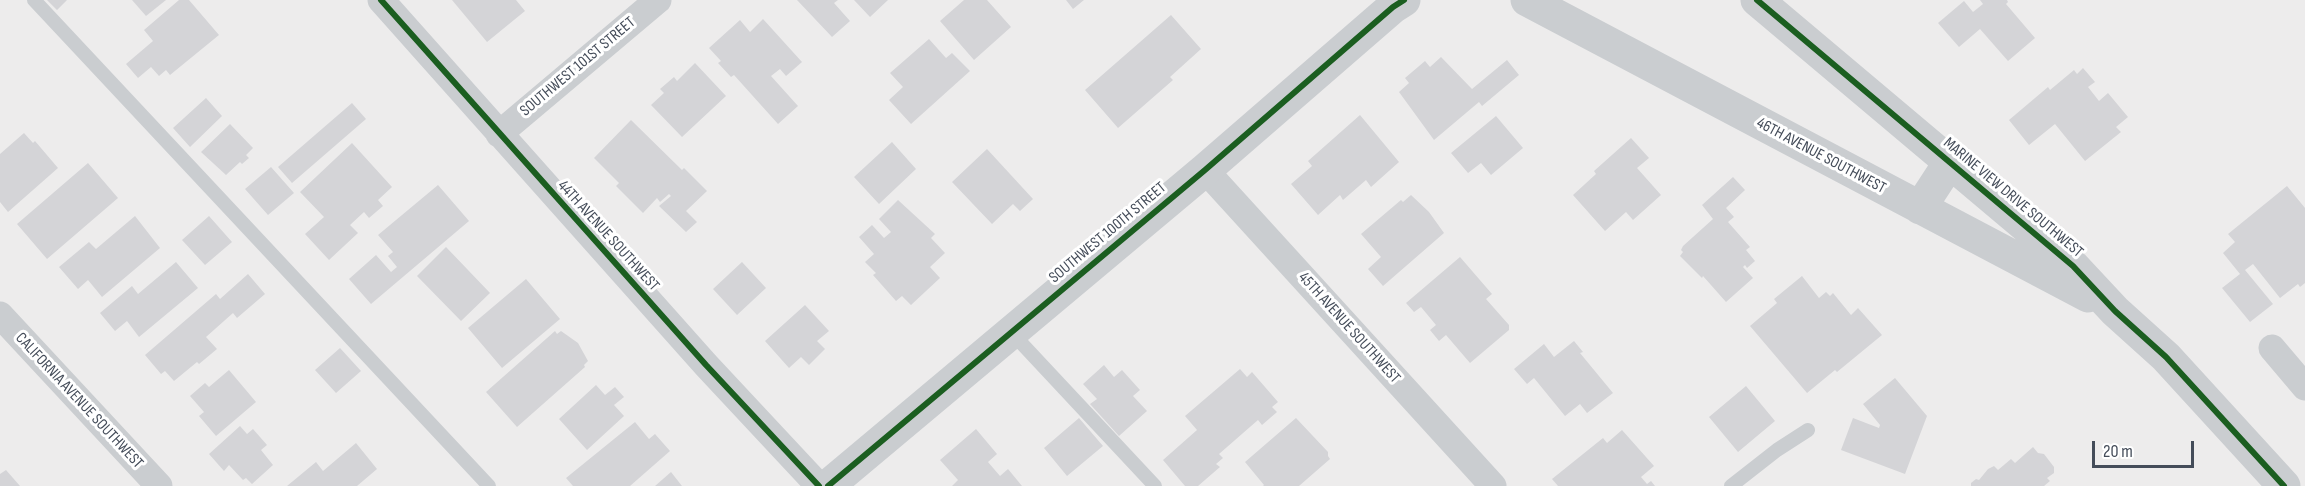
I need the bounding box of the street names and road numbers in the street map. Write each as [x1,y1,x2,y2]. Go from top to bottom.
street label: SOUTHWEST 101ST STREET [517,13,639,121]
street label: 46TH AVENUE SOUTHWEST [1753,114,1889,198]
street label: MARINE VIEW DRIVE SOUTHWEST [1939,134,2087,262]
street label: 44TH AVENUE SOUTHWEST [553,177,663,295]
street label: SOUTHWEST 100TH STREET [1046,178,1170,288]
street label: 45TH AVENUE SOUTHWEST [1294,268,1404,388]
street label: CALIFORNIA AVENUE SOUTHWEST [11,329,147,473]

